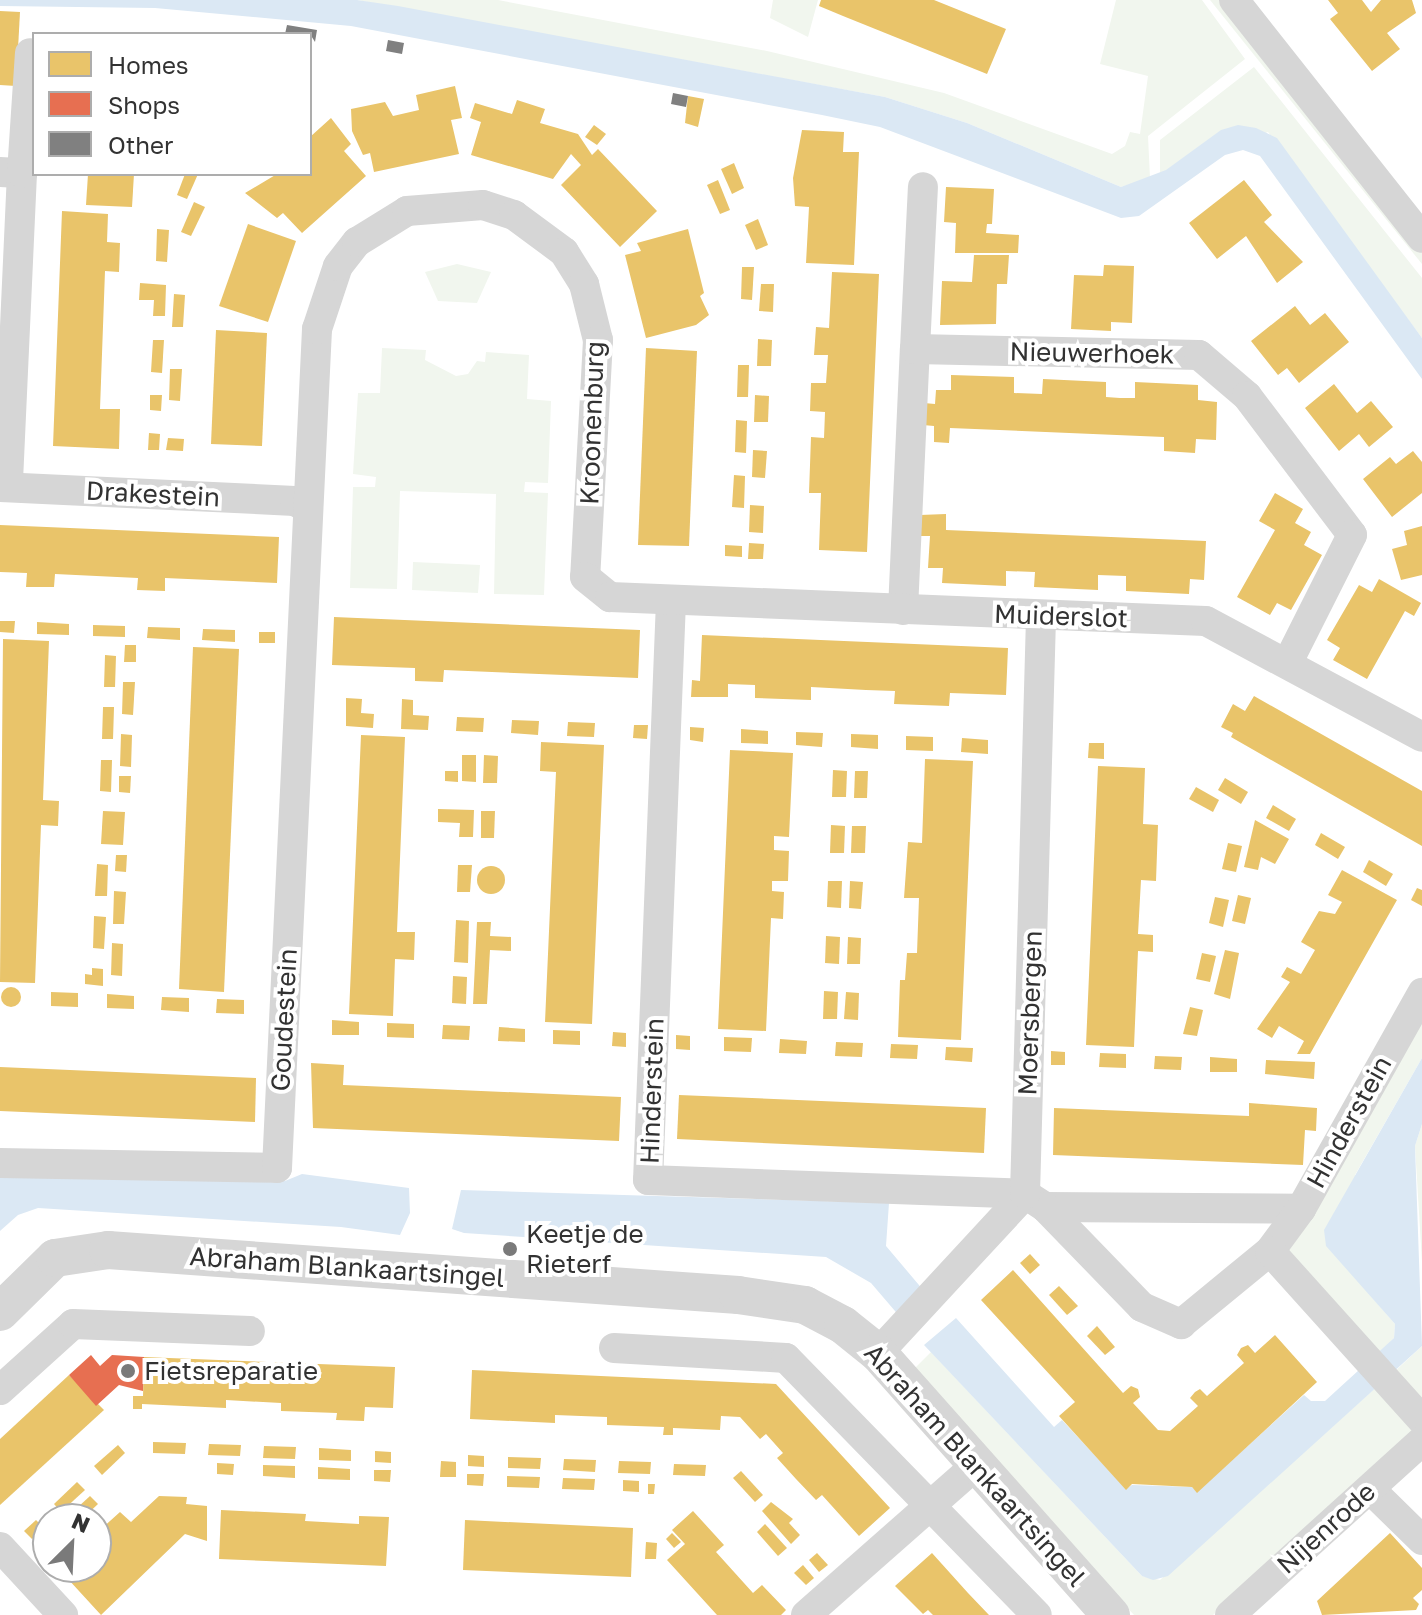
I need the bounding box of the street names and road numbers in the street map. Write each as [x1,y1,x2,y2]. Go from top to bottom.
street label: Nieuwerhoek [1009,336,1175,370]
street label: Kroonenburg [574,341,610,505]
street label: Drakestein [85,475,221,513]
street label: Muiderslot [993,598,1129,634]
street label: Moersbergen [1012,930,1048,1096]
street label: Goudestein [265,948,303,1092]
street label: Hinderstein [634,1017,670,1165]
street label: Hinderstein [1300,1051,1398,1193]
street label: Abraham Blankaartsingel [189,1240,505,1294]
street label: Abraham Blankaartsingel [858,1337,1092,1593]
street label: Nijenrode [1270,1476,1382,1580]

